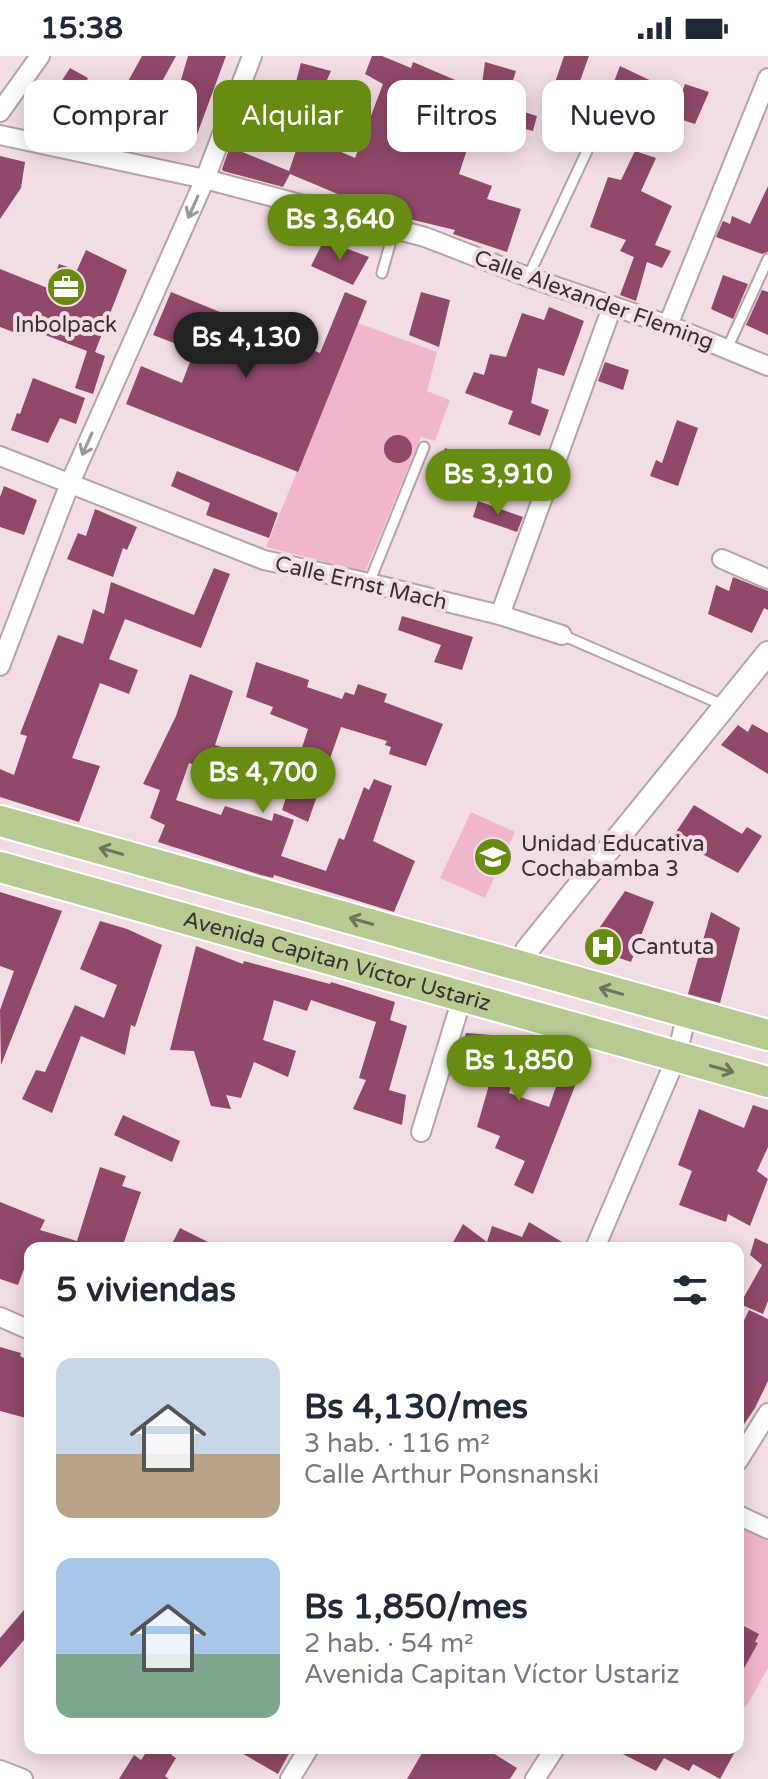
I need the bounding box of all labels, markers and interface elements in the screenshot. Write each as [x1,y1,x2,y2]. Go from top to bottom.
text: 15:38 [40,10,123,47]
chip: Comprar [24,80,197,152]
chip: Alquilar [213,80,371,152]
chip: Filtros [387,80,526,152]
chip: Nuevo [542,80,684,152]
one-way arrow [184,194,199,219]
pin: Bs 3,640 [257,194,423,262]
text: Bs 3,640 [285,204,395,235]
street label: Calle Alexander Fleming [471,244,717,356]
office icon: Inbolpack [45,266,87,308]
place label: Inbolpack [15,312,117,338]
pin: Bs 4,130 [163,312,329,380]
text: Bs 4,130 [191,322,301,353]
one-way arrow [79,432,94,456]
pin: Bs 3,910 [415,449,581,517]
text: Bs 3,910 [443,459,553,490]
street label: Calle Ernst Mach [272,551,450,615]
pin: Bs 4,700 [180,747,346,815]
text: Bs 4,700 [209,757,317,788]
place label: Unidad Educativa Cochabamba 3 [521,831,705,882]
school or university icon: Unidad Educativa Cochabamba 3 [472,836,514,878]
one-way arrow [98,843,124,858]
street label: Avenida Capitan Víctor Ustariz [180,906,494,1017]
one-way arrow [349,913,375,928]
hospital icon: Cantuta [582,926,624,968]
place label: Cantuta [631,934,714,960]
one-way arrow [599,983,625,998]
pin: Bs 1,850 [436,1035,602,1103]
text: Bs 1,850 [465,1045,573,1076]
one-way arrow [709,1062,735,1077]
icon: filters [668,1268,712,1312]
text: 5 viviendas [56,1270,236,1311]
text: Bs 4,130/mes [304,1387,528,1428]
icon: home [120,1390,216,1486]
text: 3 hab. · 116 m² [304,1428,490,1459]
text: Calle Arthur Ponsnanski [304,1459,599,1490]
text: Bs 1,850/mes [304,1587,528,1628]
icon: home [120,1590,216,1686]
text: 2 hab. · 54 m² [304,1628,474,1659]
text: Avenida Capitan Víctor Ustariz [304,1659,680,1690]

